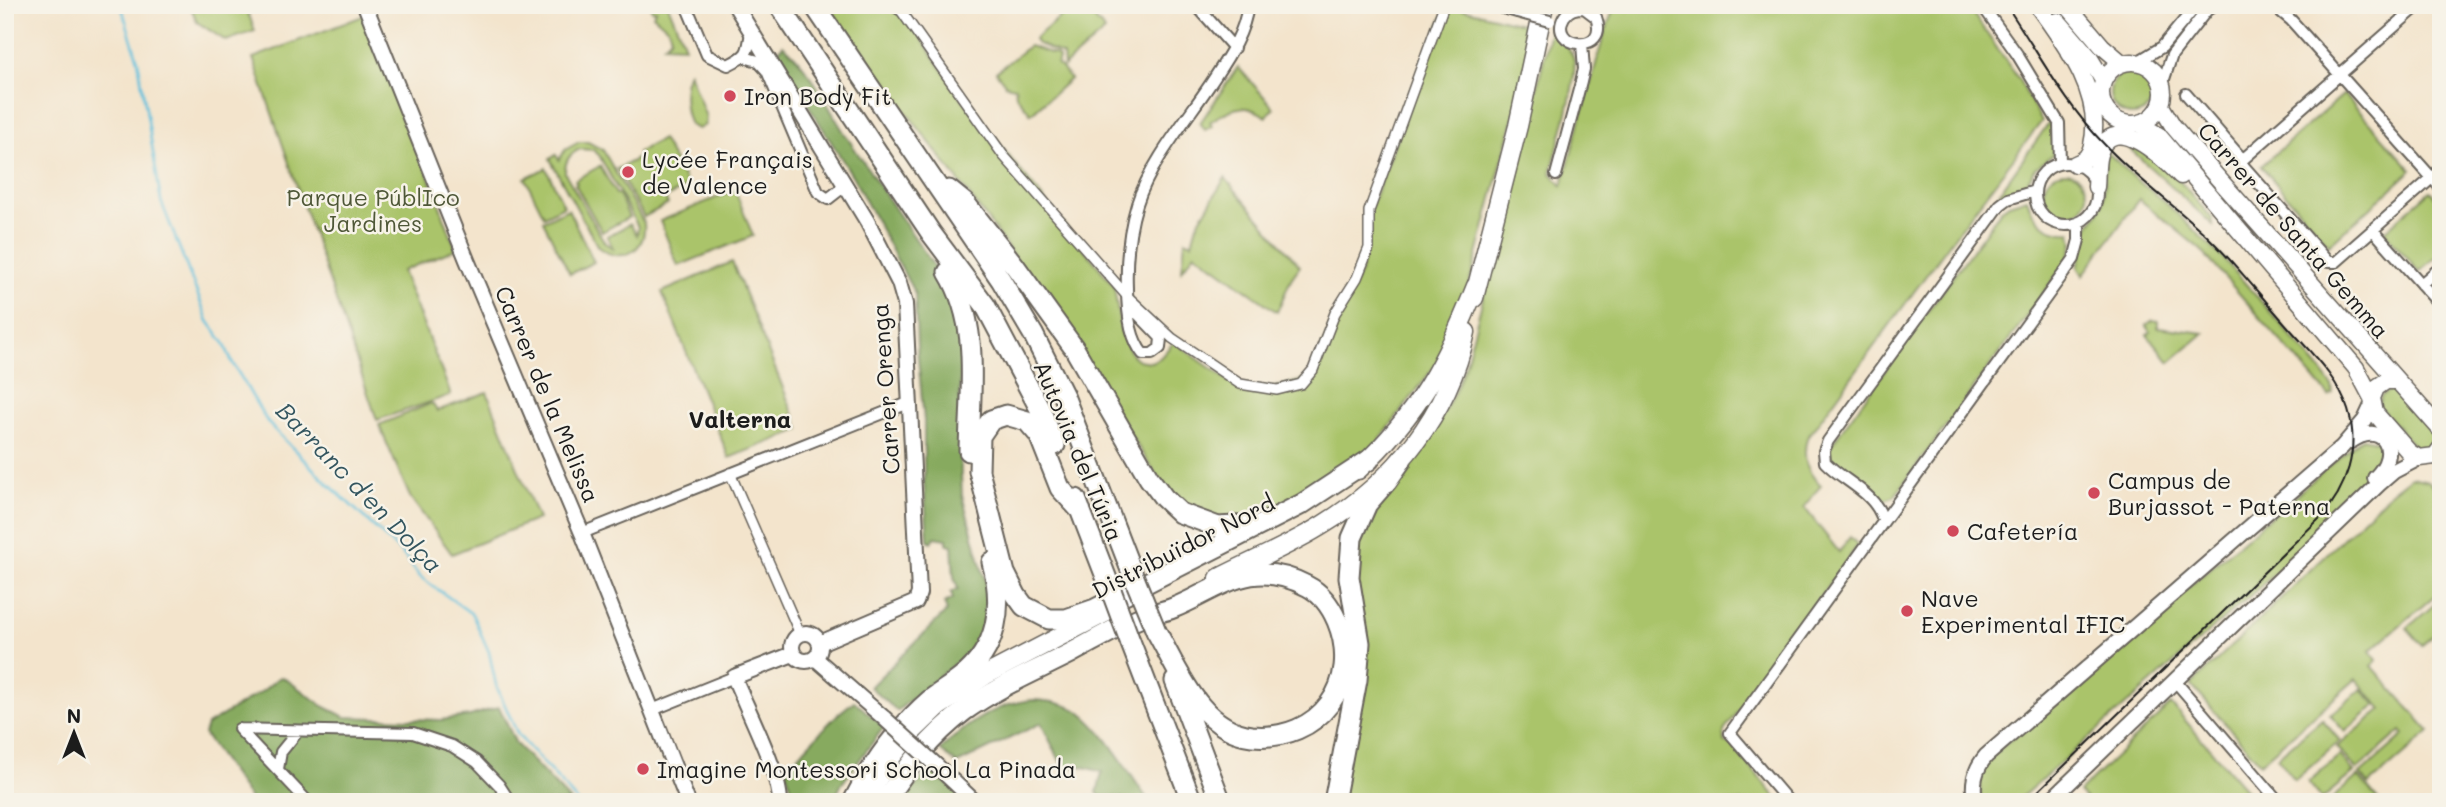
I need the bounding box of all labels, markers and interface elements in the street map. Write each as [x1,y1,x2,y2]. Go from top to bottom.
place label: Iron Body Fit [744,81,891,111]
marker: Iron Body Fit [722,88,738,104]
street label: Carrer de Santa Gemma [2192,116,2396,344]
place label: Lycée Français de Valence [642,144,813,200]
marker: Lycée Français de Valence [620,164,636,180]
park label: Parque PúblIco Jardines [286,182,460,238]
street label: Carrer de la Melissa [489,281,607,507]
street label: Carrer Orenga [864,302,906,476]
street label: Autovia del Túria [1027,356,1131,546]
water label: Barranc d'en Dolça [270,395,450,579]
district label: Valterna [688,403,792,434]
place label: Campus de Burjassot - Paterna [2108,465,2330,521]
marker: Campus de Burjassot - Paterna [2086,485,2102,501]
street label: Distribuïdor Nord [1087,487,1279,605]
place label: Cafetería [1967,516,2078,546]
marker: Cafetería [1945,523,1961,539]
place label: Nave Experimental IFIC [1921,583,2125,639]
marker: Nave Experimental IFIC [1899,603,1915,619]
north arrow [38,698,108,768]
text: N [67,703,81,728]
place label: Imagine Montessori School La Pinada [657,754,1076,784]
marker: Imagine Montessori School La Pinada [635,761,651,777]

